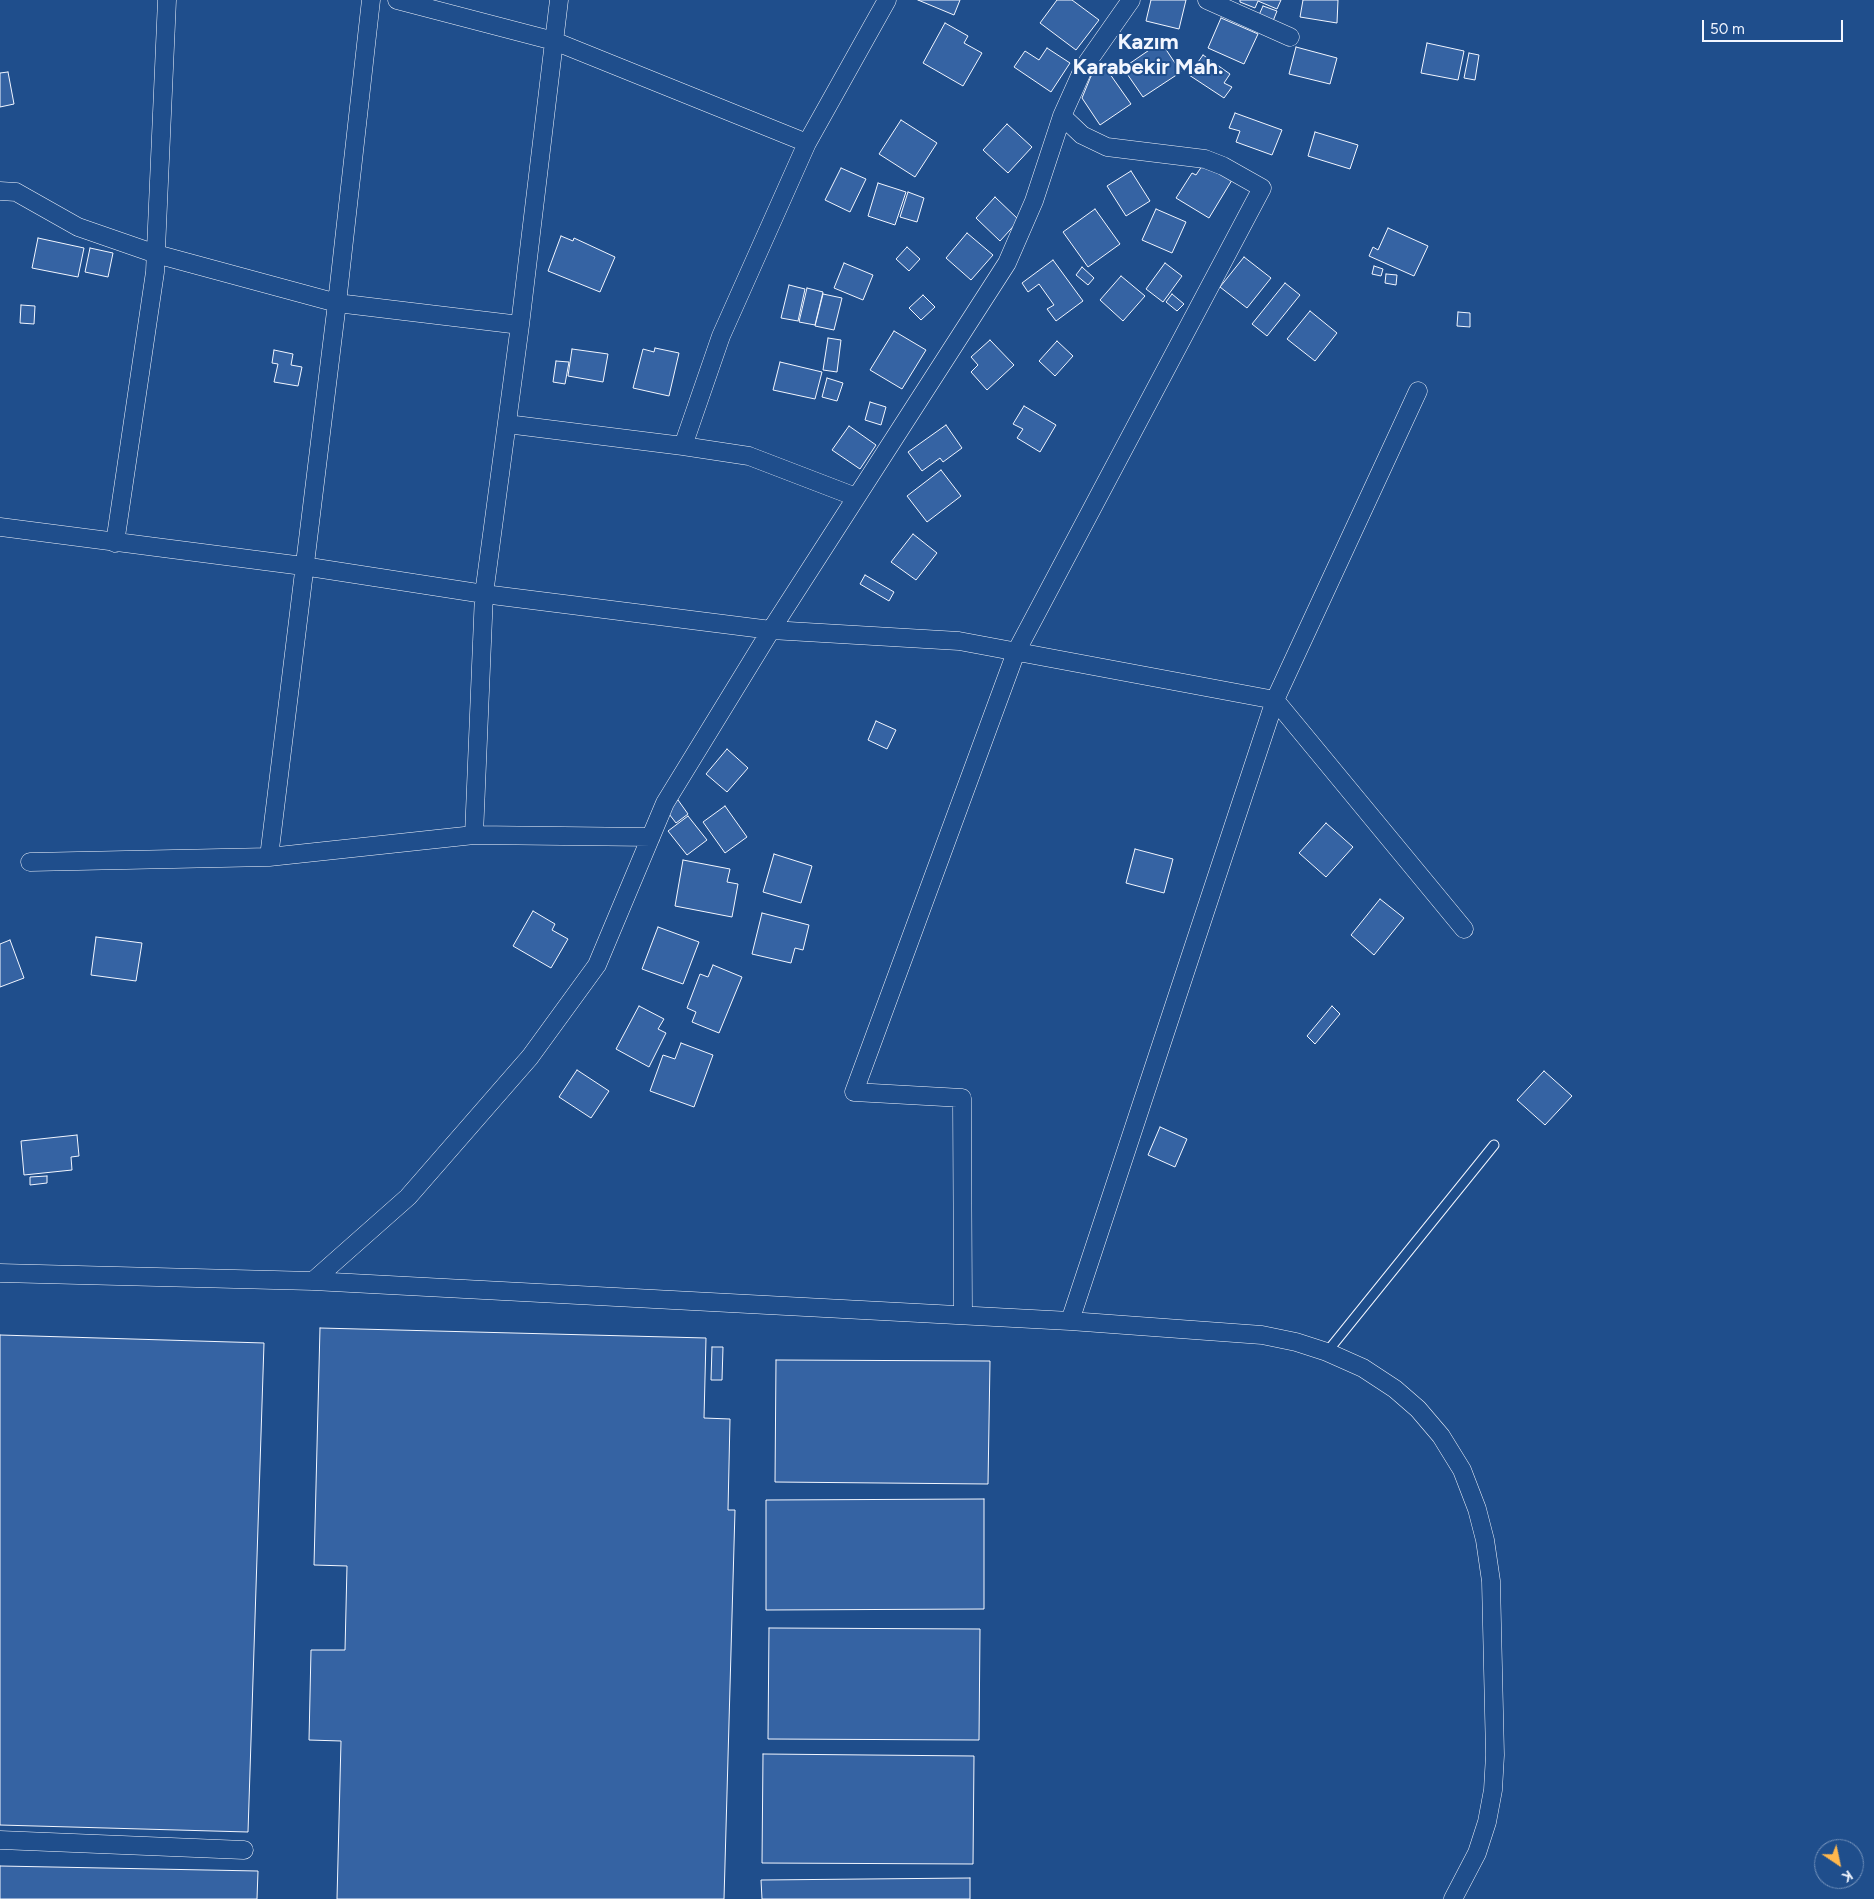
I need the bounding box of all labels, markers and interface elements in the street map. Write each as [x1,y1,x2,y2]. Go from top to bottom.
scale bar [1704,10,1845,42]
text: 50 m [1710,20,1745,38]
district label: Kazım Karabekir Mah. [1073,30,1223,81]
north arrow [1814,1839,1864,1889]
text: K [1838,1866,1856,1886]

